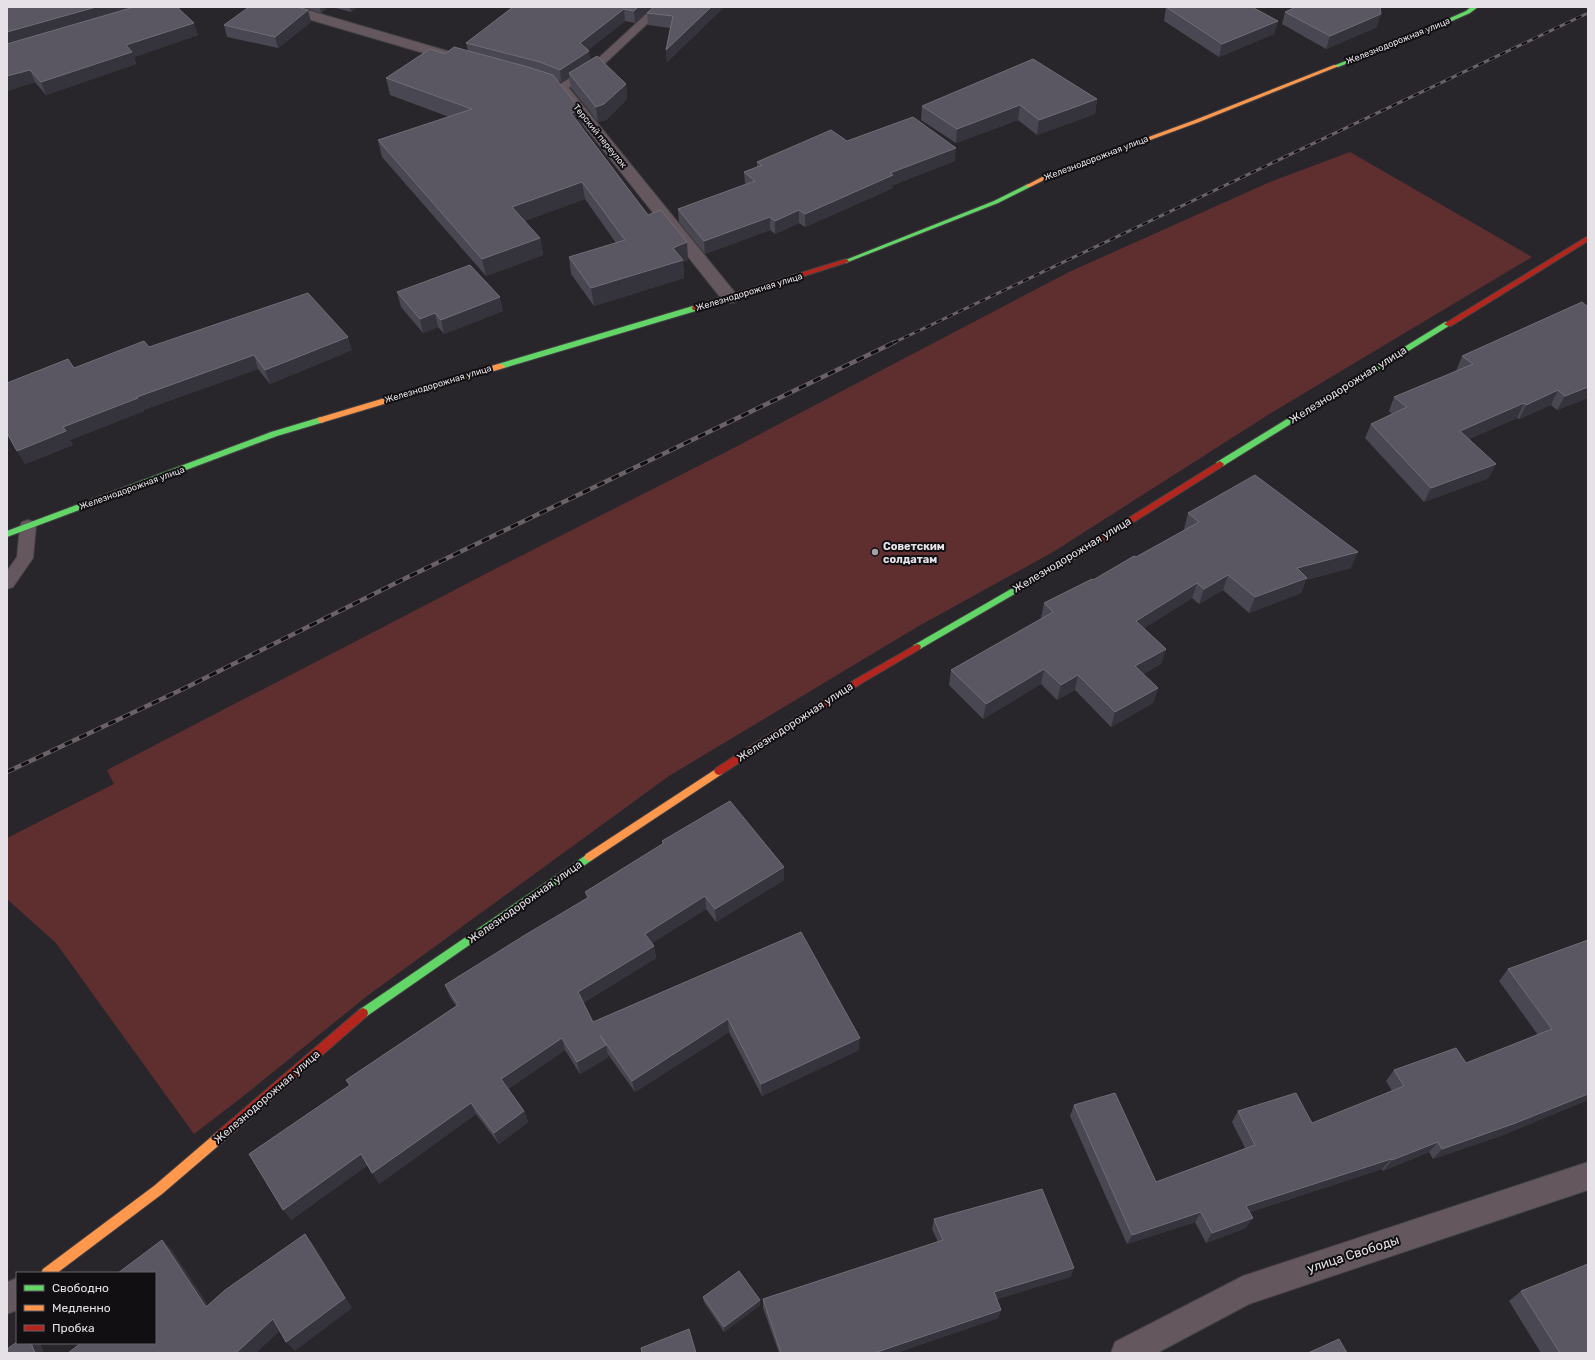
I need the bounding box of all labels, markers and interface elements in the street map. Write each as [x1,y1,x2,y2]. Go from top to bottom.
street label: Железнодорожная улица [1345,16,1451,66]
street label: Терский переулок [571,102,629,170]
street label: Железнодорожная улица [1042,133,1150,183]
street label: Железнодорожная улица [694,271,804,313]
street label: Железнодорожная улица [1287,343,1409,427]
street label: Железнодорожная улица [383,363,493,405]
street label: Железнодорожная улица [78,464,186,512]
street label: Железнодорожная улица [1010,514,1134,596]
place label: Советским солдатам [883,540,945,566]
marker: Советским солдатам [870,547,880,557]
street label: Железнодорожная улица [734,680,856,764]
street label: Железнодорожная улица [466,858,584,946]
street label: Железнодорожная улица [211,1048,323,1146]
street label: улица Свободы [1305,1232,1401,1276]
legend [16,1272,156,1344]
text: Свободно [52,1281,109,1295]
text: Медленно [52,1301,111,1315]
text: Пробка [52,1321,95,1335]

